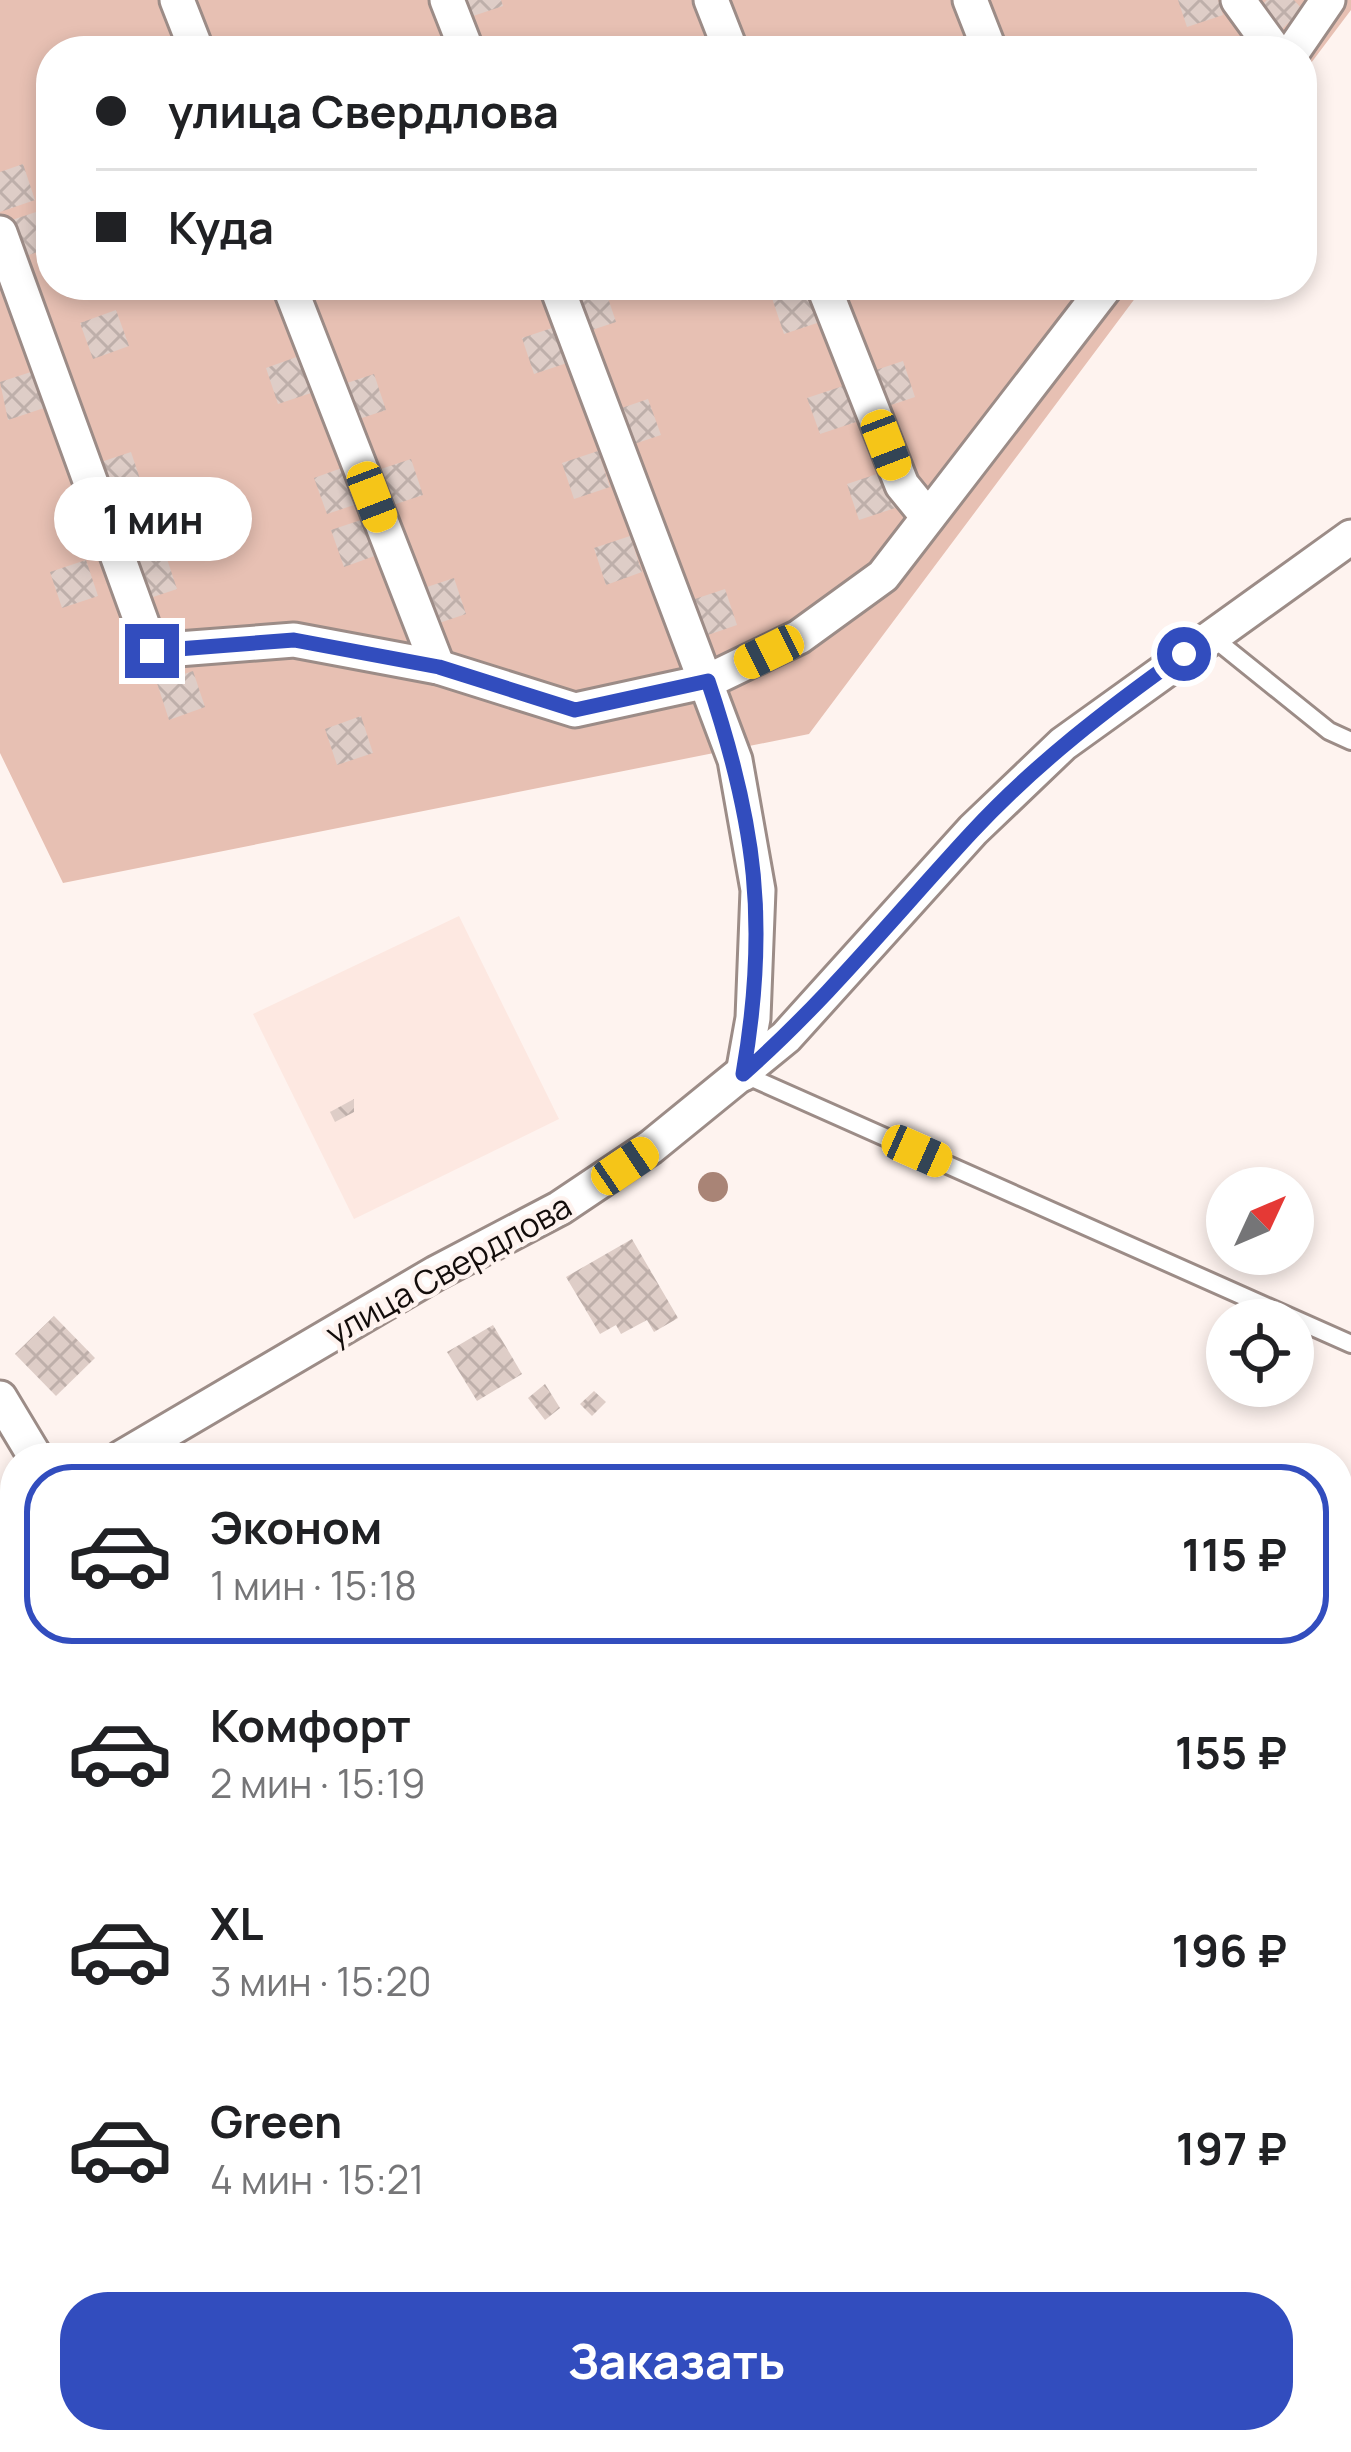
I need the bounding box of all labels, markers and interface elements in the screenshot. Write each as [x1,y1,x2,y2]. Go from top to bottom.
text: улица Свердлова [168,80,559,142]
text: Куда [168,196,274,258]
car [856,405,916,485]
car [342,457,402,537]
callout: 1 мин [53,477,251,561]
text: 1 мин [102,492,204,546]
car [729,620,809,684]
route end [125,624,179,678]
route start [1157,627,1211,681]
car [877,1120,957,1182]
car [585,1131,665,1201]
north arrow [1206,1167,1314,1275]
map controls [1206,1167,1314,1407]
street label: улица Свердлова [317,1183,579,1355]
button: locate [1206,1299,1314,1407]
text: Эконом [210,1496,382,1558]
icon: car [66,1500,174,1608]
text: 115 ₽ [1181,1523,1287,1585]
text: 1 мин · 15:18 [210,1558,417,1612]
text: Комфорт [210,1694,411,1756]
icon: car [66,1698,174,1806]
text: 155 ₽ [1175,1721,1287,1783]
text: 2 мин · 15:19 [210,1756,425,1810]
text: XL [210,1892,264,1954]
icon: car [66,1896,174,2004]
text: 196 ₽ [1172,1919,1287,1981]
text: 3 мин · 15:20 [210,1954,431,2008]
text: Green [210,2090,342,2152]
icon: car [66,2094,174,2202]
text: 197 ₽ [1176,2117,1287,2179]
text: 4 мин · 15:21 [210,2152,424,2206]
button: Заказать [60,2292,1293,2430]

